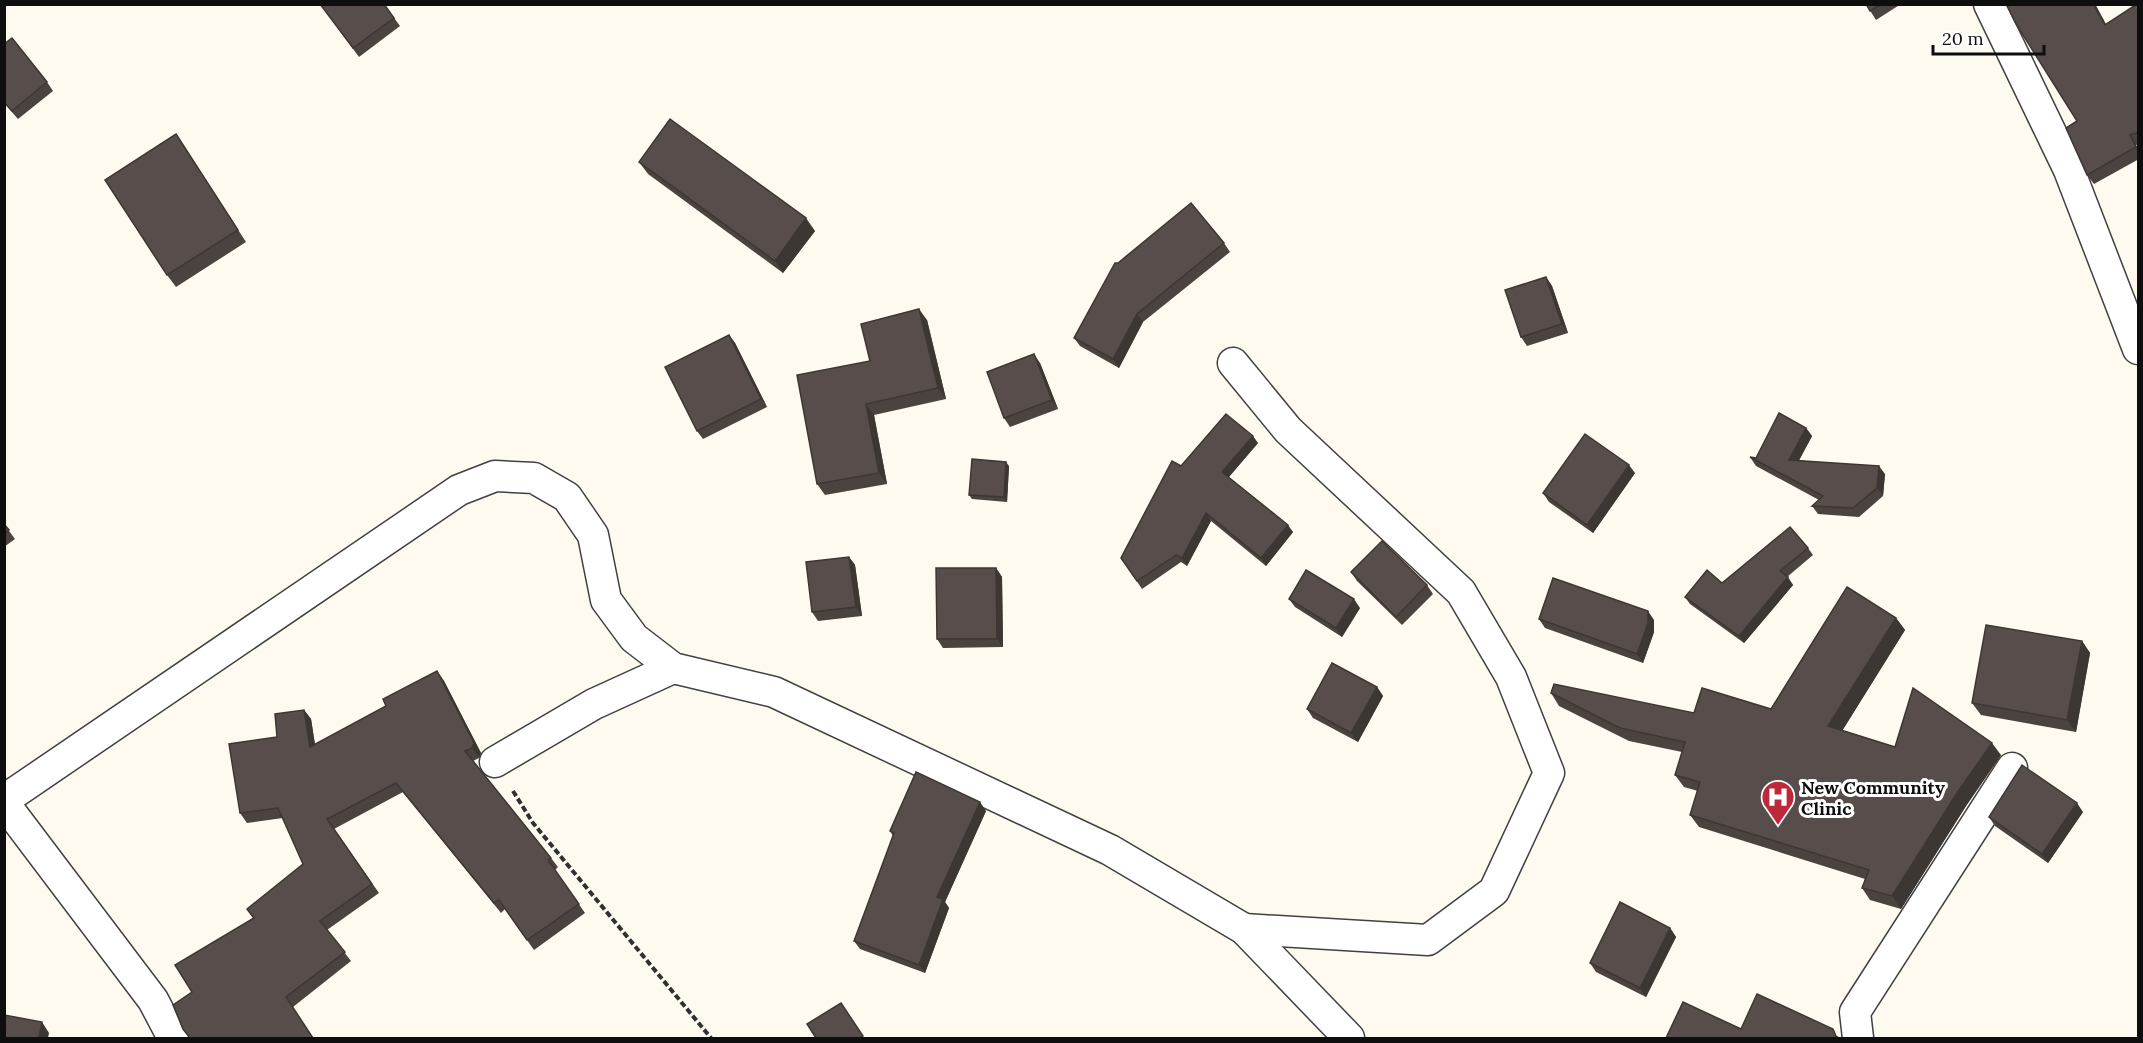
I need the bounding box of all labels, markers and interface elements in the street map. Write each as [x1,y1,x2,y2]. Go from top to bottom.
scale bar [1933,18,2044,56]
text: 20 m [1942,27,1984,50]
place label: New Community Clinic [1801,776,1945,820]
hospital icon: New Community Clinic [1760,779,1796,826]

